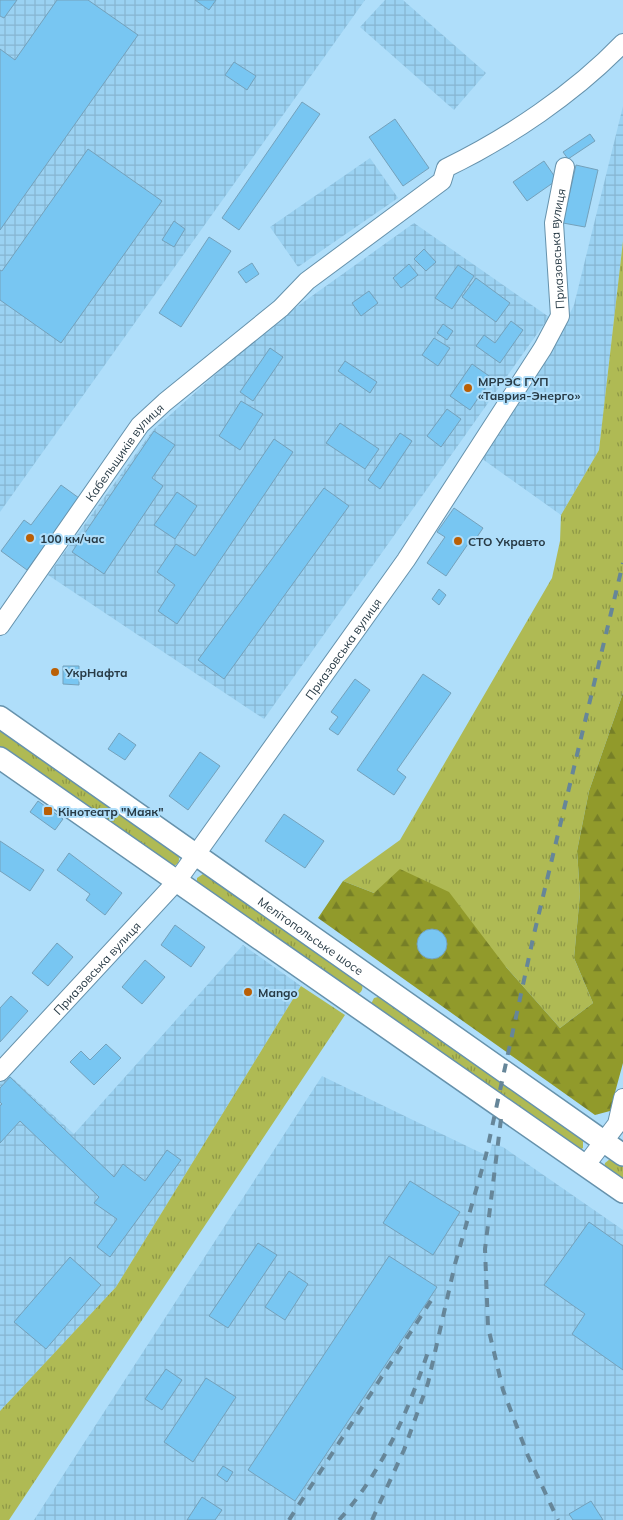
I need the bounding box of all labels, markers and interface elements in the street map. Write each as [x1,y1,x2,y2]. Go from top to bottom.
street label: Приазовська вулиця [546,187,568,310]
place label: МРРЭС ГУП «Таврия-Энерго» [478,374,581,403]
marker: МРРЭС ГУП «Таврия-Энерго» [462,382,474,394]
street label: Кабельщиків вулиця [82,400,166,504]
place label: 100 км/час [40,531,105,546]
marker: 100 км/час [24,532,36,544]
place label: СТО Укравто [468,534,546,549]
marker: СТО Укравто [452,535,464,547]
street label: Приазовська вулиця [302,595,384,702]
place label: УкрНафта [64,665,128,680]
marker: УкрНафта [49,666,61,678]
place label: Кінотеатр "Маяк" [58,804,164,819]
marker: Кінотеатр "Маяк" [42,805,54,817]
street label: Мелітопольське шосе [255,893,367,978]
street label: Приазовська вулиця [50,918,143,1017]
place label: Mango [258,985,298,1000]
marker: Mango [242,986,254,998]

